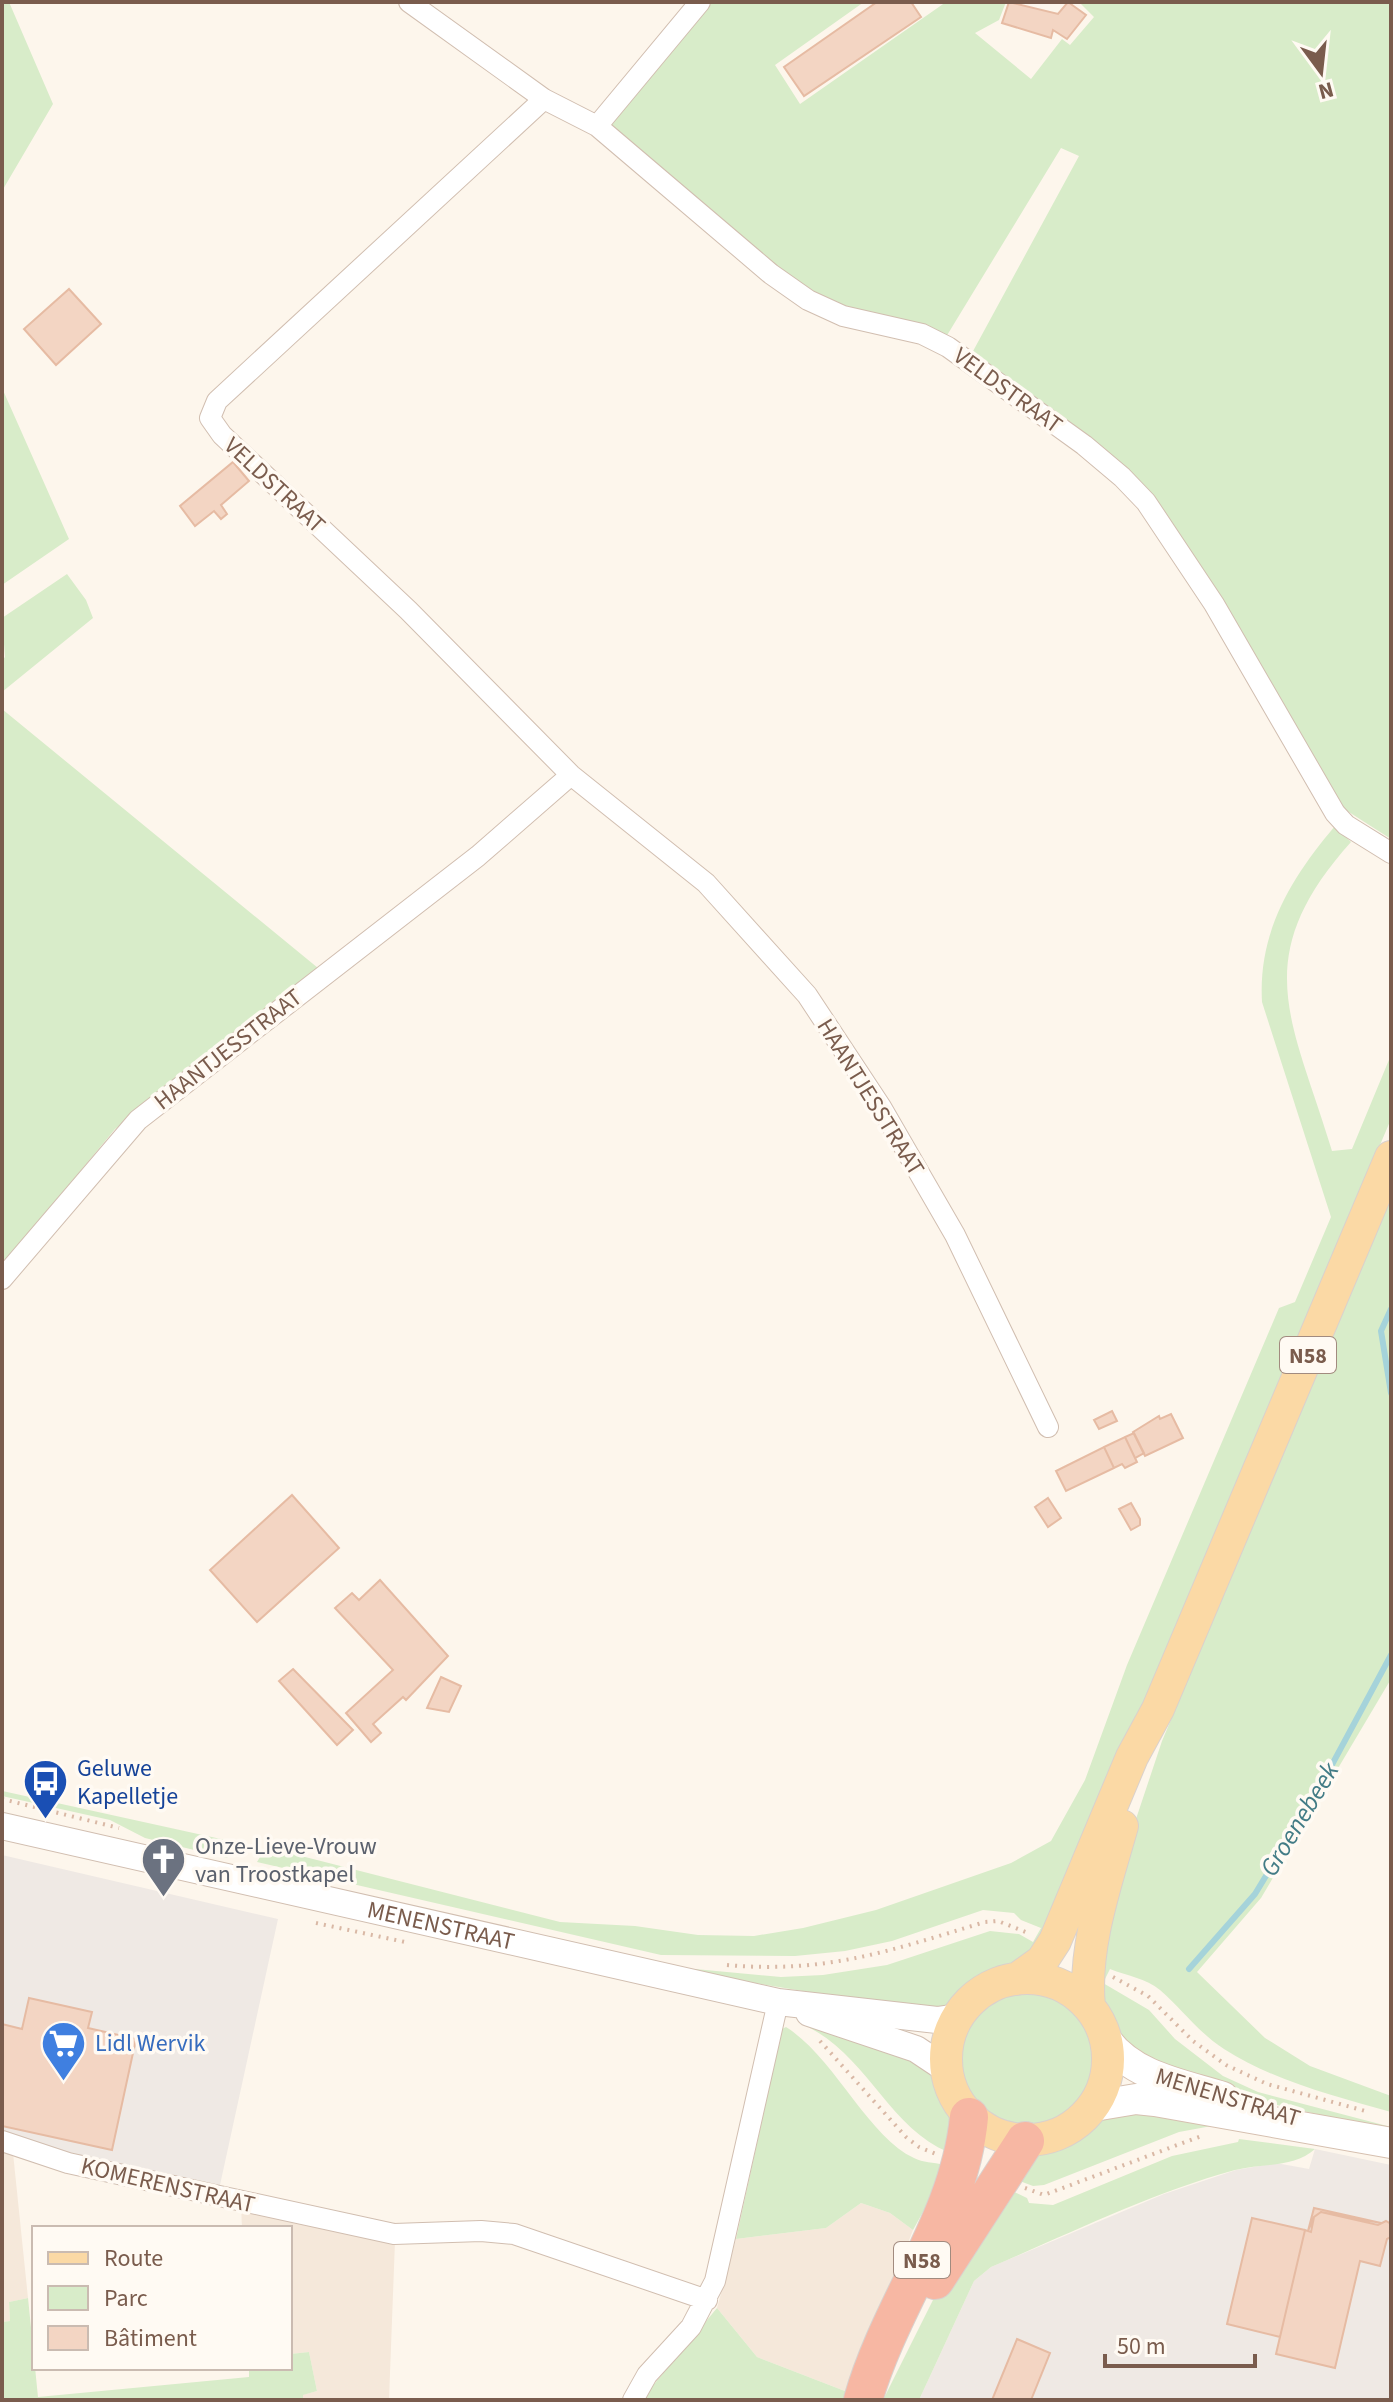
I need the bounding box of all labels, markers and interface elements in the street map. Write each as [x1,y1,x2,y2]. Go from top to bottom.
north arrow [1281,32,1361,112]
text: N [1315,73,1337,108]
street label: VELDSTRAAT [946,339,1070,442]
street label: VELDSTRAAT [216,429,333,542]
street label: HAANTJESSTRAAT [147,980,310,1119]
street label: HAANTJESSTRAAT [808,1012,933,1183]
road number: N58 [1280,1337,1336,1373]
place label: Geluwe Kapelletje [77,1751,178,1814]
water label: Groenebeek [1251,1755,1348,1883]
bus stop icon: Geluwe Kapelletje [22,1758,70,1821]
place label: Onze-Lieve-Vrouw van Troostkapel [195,1829,377,1892]
church icon: Onze-Lieve-Vrouw van Troostkapel [140,1836,188,1899]
street label: MENENSTRAAT [364,1892,518,1960]
supermarket icon: Lidl Wervik [40,2019,88,2082]
place label: Lidl Wervik [95,2026,206,2061]
street label: MENENSTRAAT [1151,2059,1305,2136]
street label: KOMERENSTRAAT [77,2148,258,2223]
legend [32,2226,292,2370]
text: Route [104,2241,163,2276]
road number: N58 [894,2242,950,2278]
text: Parc [104,2281,148,2316]
scale bar [1105,2318,1255,2368]
text: Bâtiment [104,2321,197,2356]
text: 50 m [1117,2329,1166,2364]

